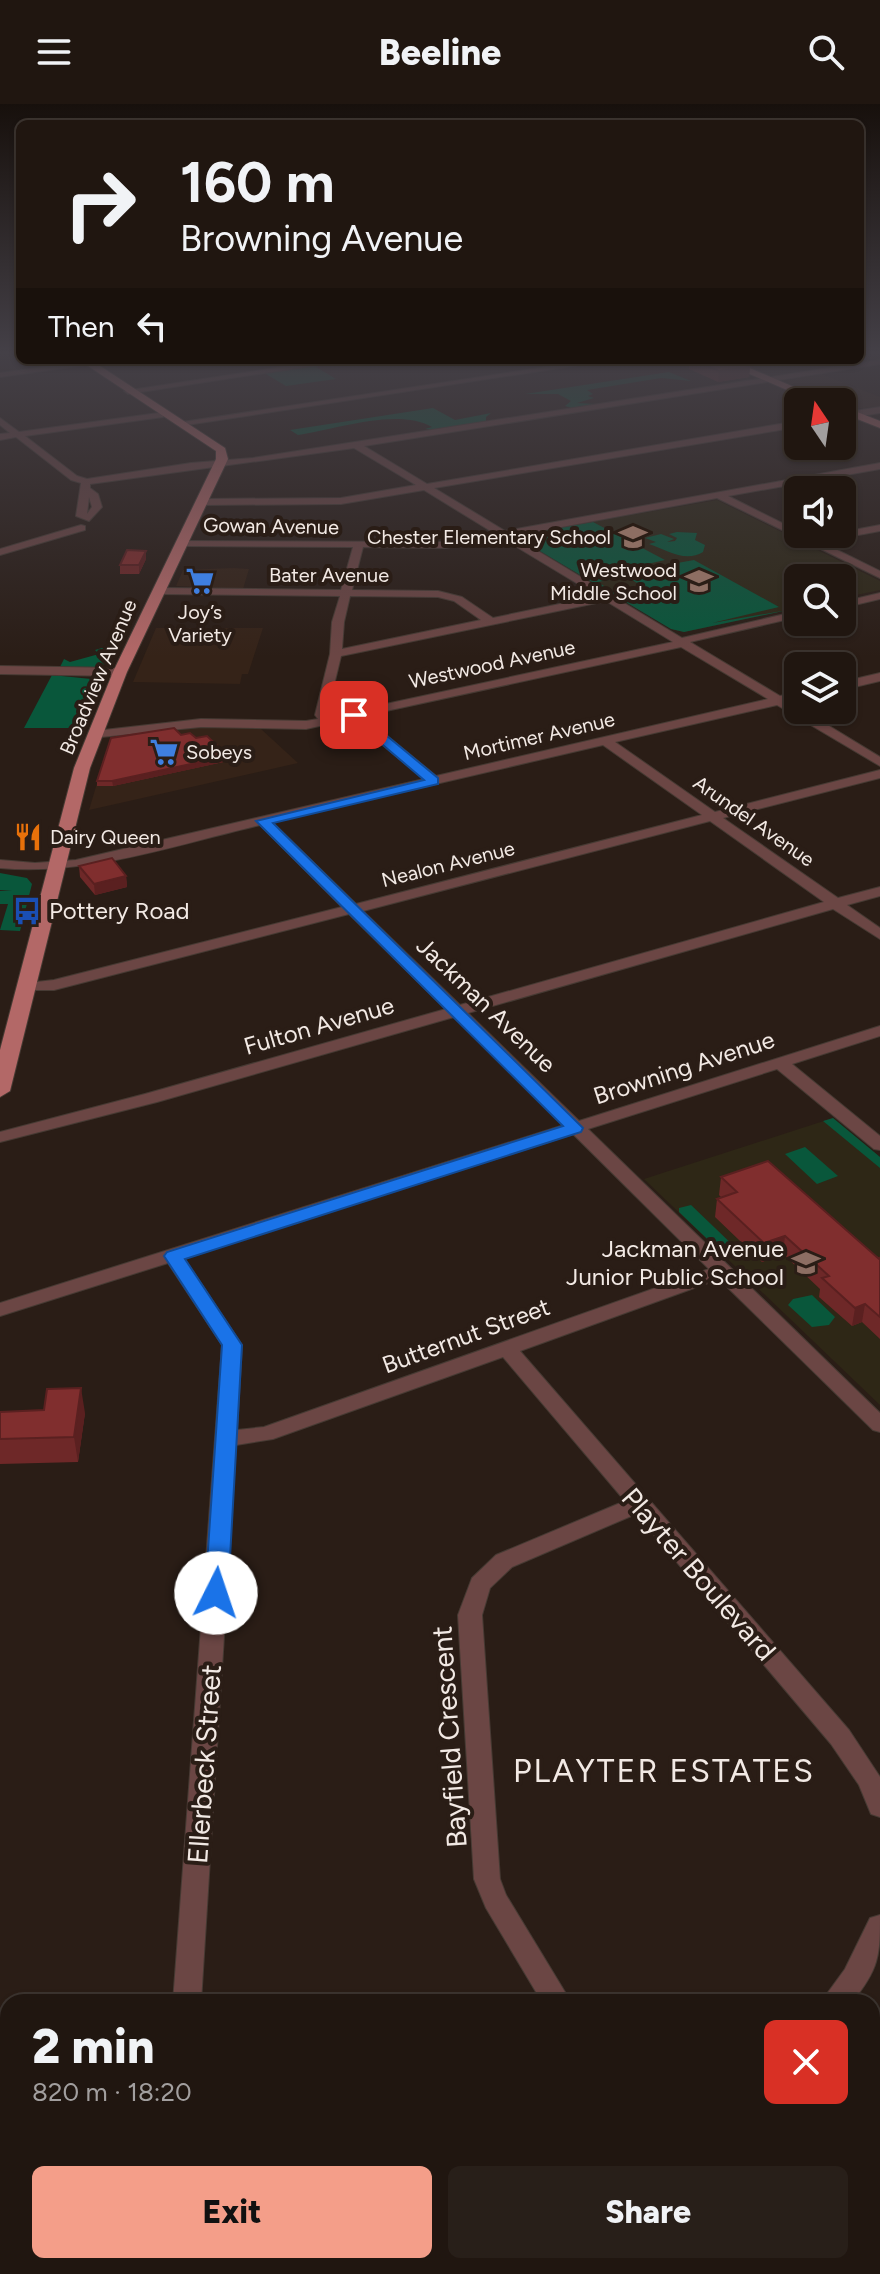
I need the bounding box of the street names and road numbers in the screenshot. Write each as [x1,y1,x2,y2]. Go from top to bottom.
street label: Gowan Avenue [203,513,339,539]
street label: Bater Avenue [269,563,389,587]
street label: Broadview Avenue [54,596,142,758]
street label: Westwood Avenue [407,635,577,693]
street label: Mortimer Avenue [461,707,617,765]
street label: Arundel Avenue [689,770,819,872]
street label: Nealon Avenue [379,836,517,892]
street label: Jackman Avenue [411,931,562,1078]
street label: Fulton Avenue [240,990,397,1061]
street label: Browning Avenue [590,1025,778,1110]
street label: Butternut Street [378,1292,554,1379]
street label: Playter Boulevard [615,1481,783,1667]
street label: Bayfield Crescent [424,1625,474,1849]
street label: Ellerbeck Street [180,1663,228,1865]

